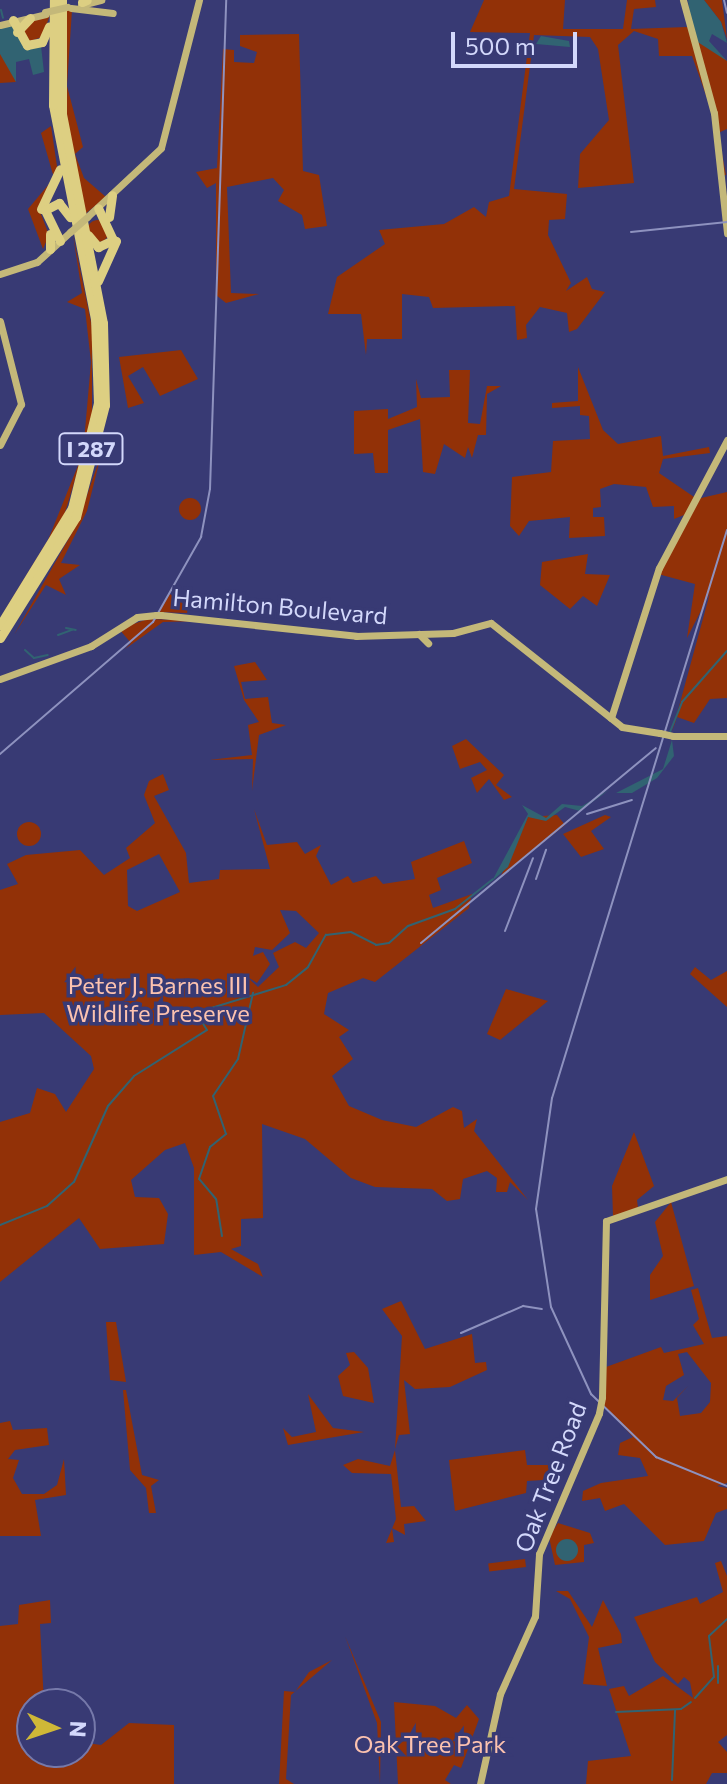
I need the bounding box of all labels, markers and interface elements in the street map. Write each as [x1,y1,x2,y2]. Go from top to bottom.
scale bar [455,16,581,66]
text: 500 m [465,31,536,60]
road number: I 287 [57,431,125,467]
street label: Hamilton Boulevard [171,582,389,630]
park label: Peter J. Barnes III Wildlife Preserve [66,971,250,1027]
street label: Oak Tree Road [508,1398,592,1556]
north arrow [16,1688,96,1768]
text: N [65,1720,92,1738]
park label: Oak Tree Park [354,1730,506,1758]

